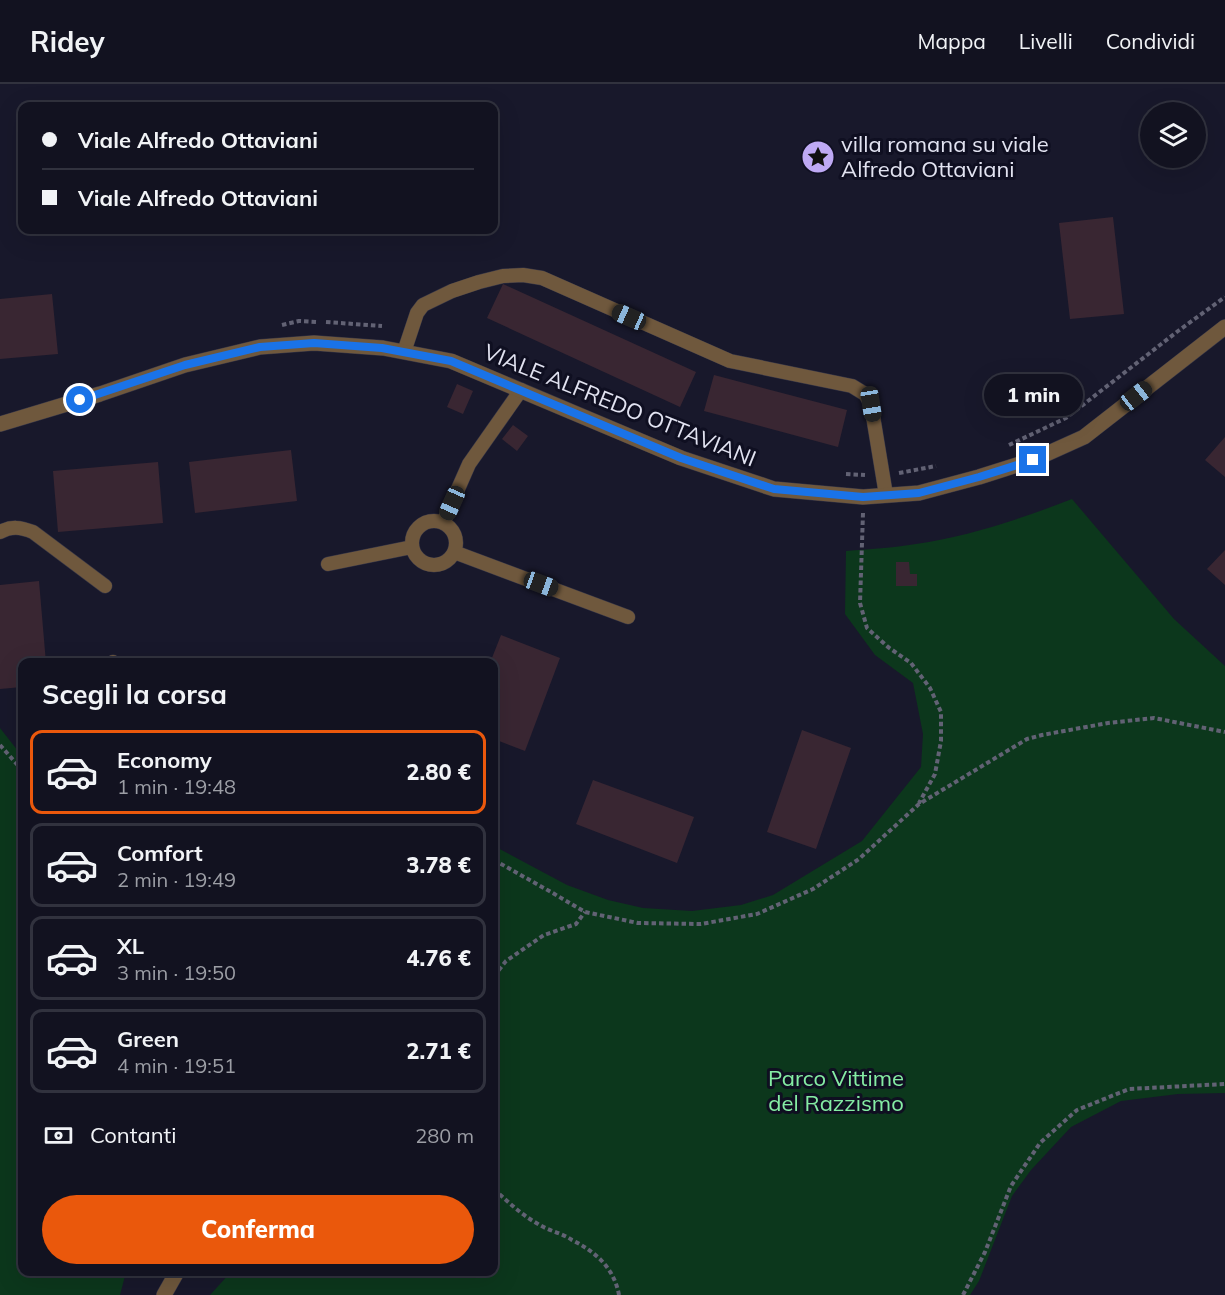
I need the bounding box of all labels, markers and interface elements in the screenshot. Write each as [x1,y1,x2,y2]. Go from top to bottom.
text: Ridey [30,24,105,59]
text: Mappa [917,28,986,54]
text: Livelli [1019,28,1073,54]
text: Condividi [1106,28,1195,54]
map controls [1140,102,1206,168]
button: layers [1140,102,1206,168]
text: Viale Alfredo Ottaviani [78,126,318,154]
place label: villa romana su viale Alfredo Ottaviani [841,130,1049,183]
place icon: villa romana su viale Alfredo Ottaviani [800,139,836,175]
text: Viale Alfredo Ottaviani [78,184,318,212]
car [609,301,649,333]
street label: VIALE ALFREDO OTTAVIANI [480,337,760,473]
callout: 1 min [984,373,1082,415]
car [1116,378,1156,414]
text: 1 min [1007,382,1060,407]
car [859,385,883,423]
route start [66,386,93,413]
route end [1019,446,1046,473]
car [436,483,468,523]
car [521,569,561,599]
text: Scegli la corsa [42,677,227,711]
icon: car [45,745,99,799]
text: Economy [117,746,212,774]
text: 2.80 € [406,758,471,786]
text: 1 min · 19:48 [117,774,236,799]
icon: car [45,838,99,892]
text: Comfort [117,839,203,867]
text: 3.78 € [406,851,471,879]
text: 2 min · 19:49 [117,867,236,892]
icon: car [45,931,99,985]
text: XL [117,932,144,960]
text: 4.76 € [406,944,471,972]
text: 3 min · 19:50 [117,960,236,985]
icon: car [45,1024,99,1078]
text: Green [117,1025,179,1053]
text: 2.71 € [406,1037,471,1065]
text: 4 min · 19:51 [117,1053,236,1078]
park label: Parco Vittime del Razzismo [768,1064,904,1117]
icon: cash [42,1119,75,1152]
text: Contanti [90,1121,176,1149]
text: 280 m [415,1123,474,1148]
button: Conferma [42,1195,474,1264]

